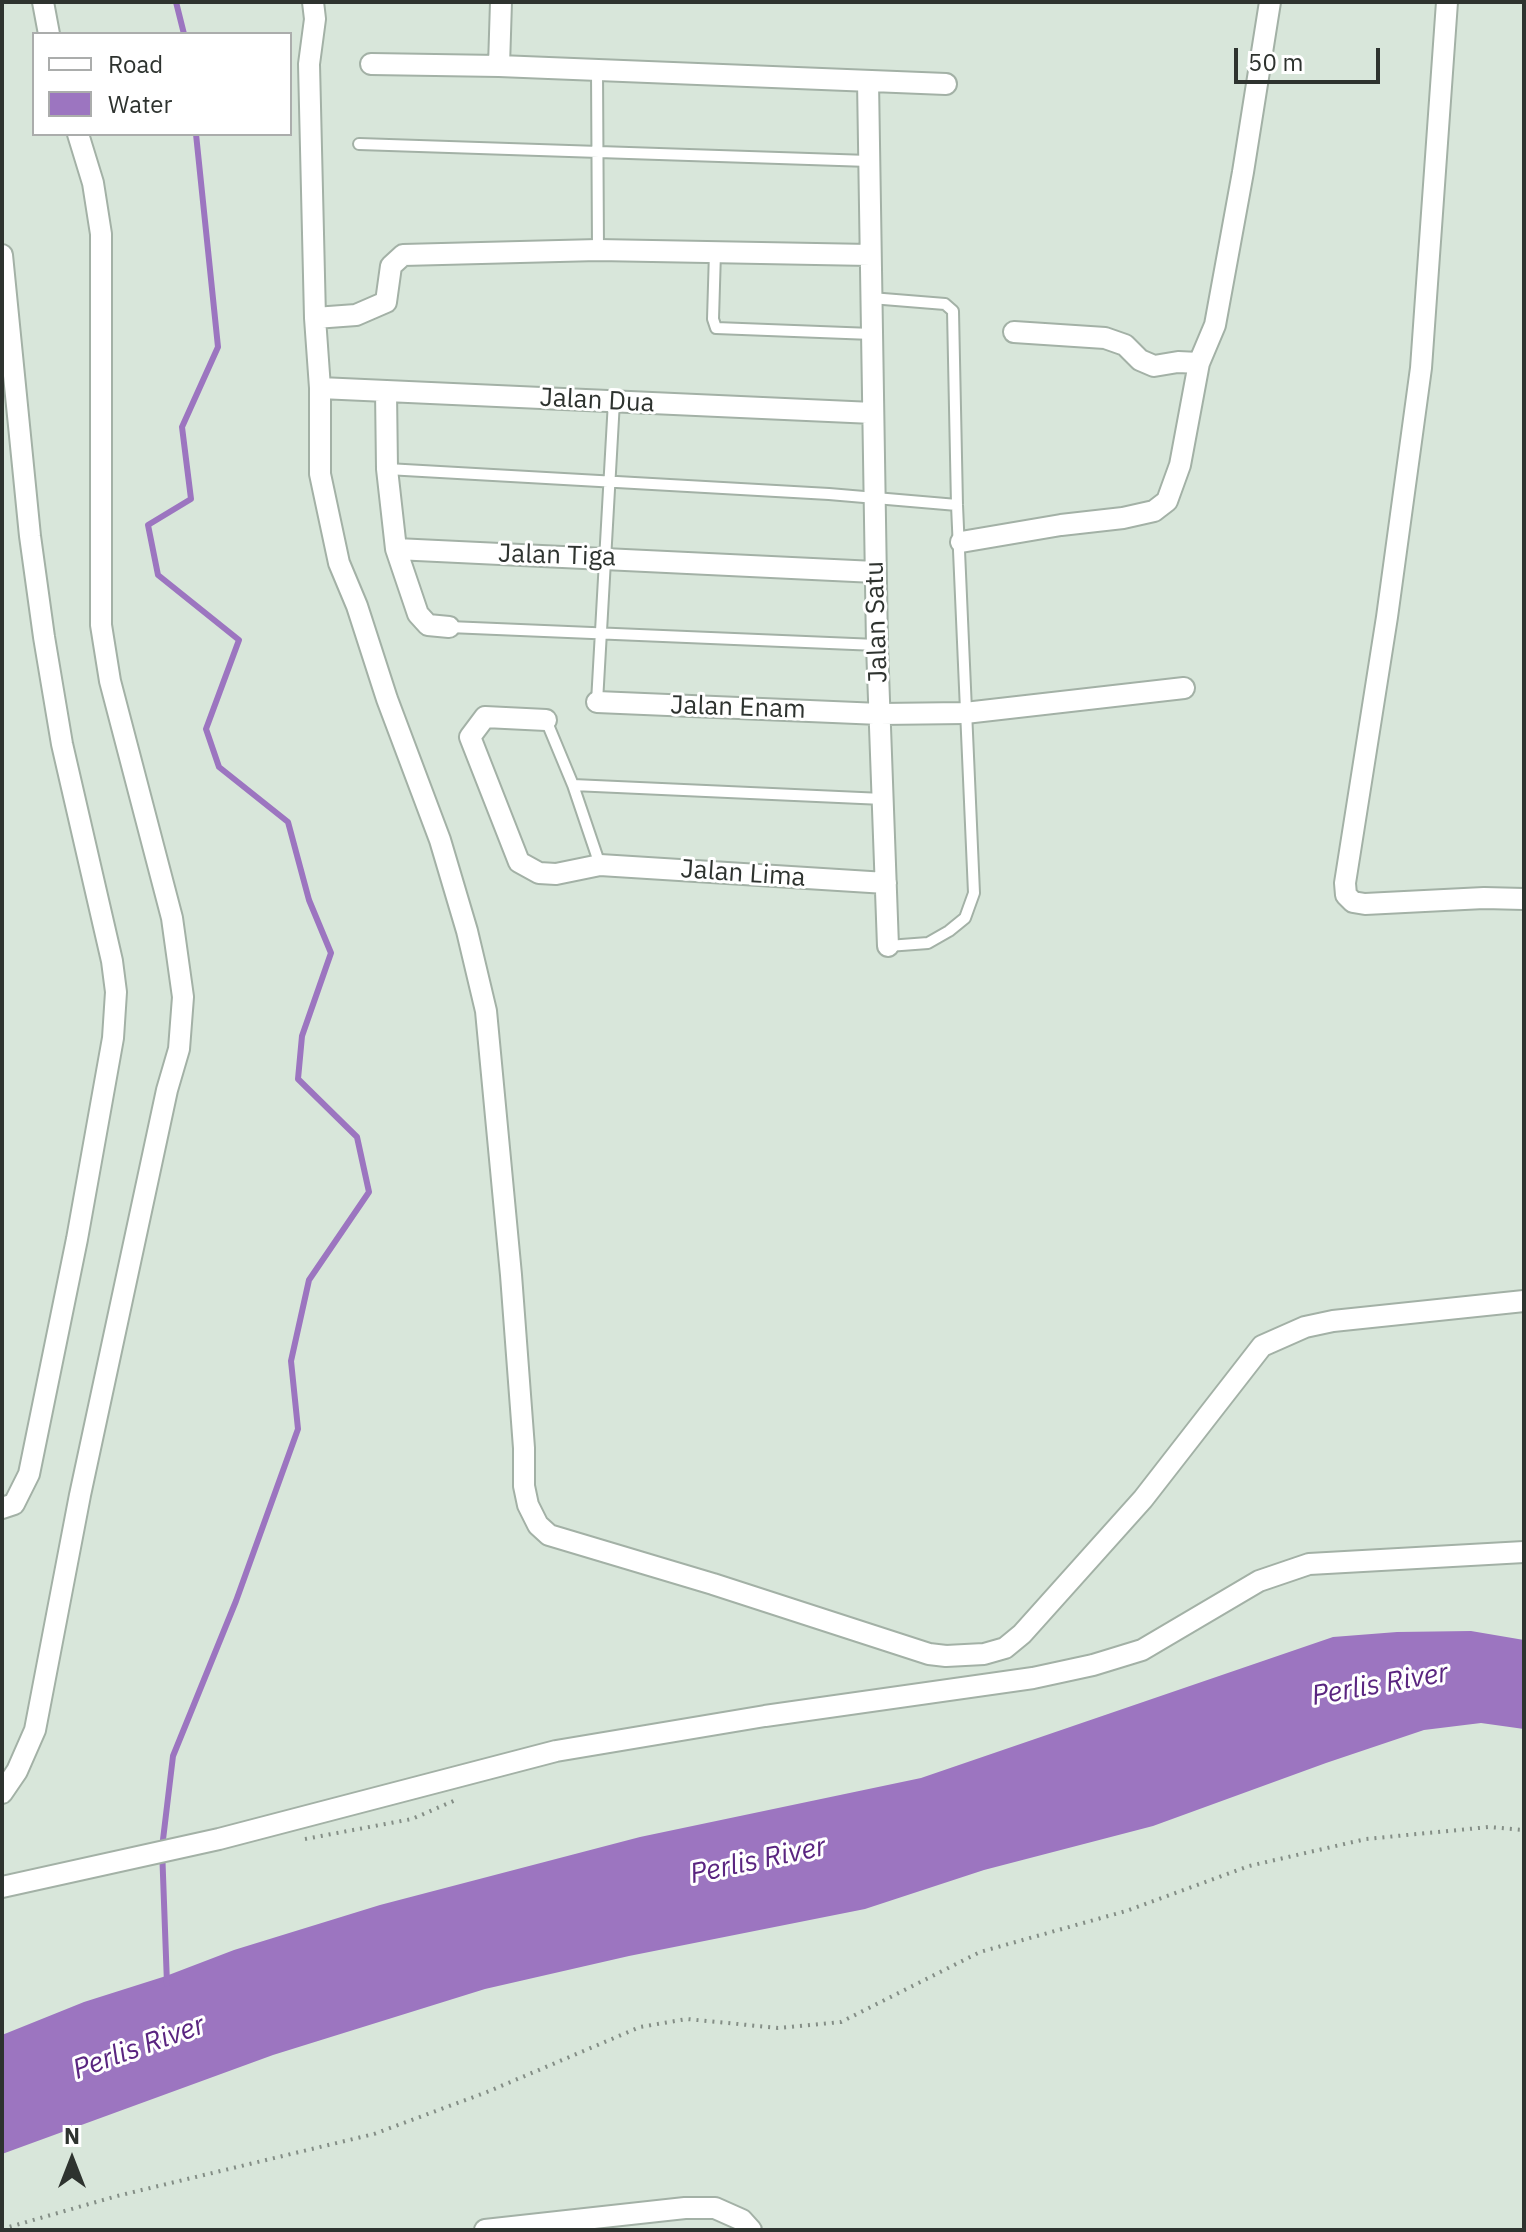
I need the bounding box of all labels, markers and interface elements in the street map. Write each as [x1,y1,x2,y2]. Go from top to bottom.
legend [32,32,292,136]
scale bar [1238,32,1384,82]
text: 50 m [1248,46,1303,78]
text: Road [108,48,163,80]
text: Water [108,88,172,120]
street label: Jalan Dua [539,382,655,420]
street label: Jalan Tiga [498,538,616,574]
street label: Jalan Satu [859,561,895,683]
street label: Jalan Enam [670,690,806,726]
street label: Jalan Lima [680,854,806,894]
water label: Perlis River [1309,1656,1451,1714]
water label: Perlis River [687,1830,829,1892]
water label: Perlis River [68,2009,210,2087]
north arrow [32,2120,112,2200]
text: N [64,2121,80,2150]

